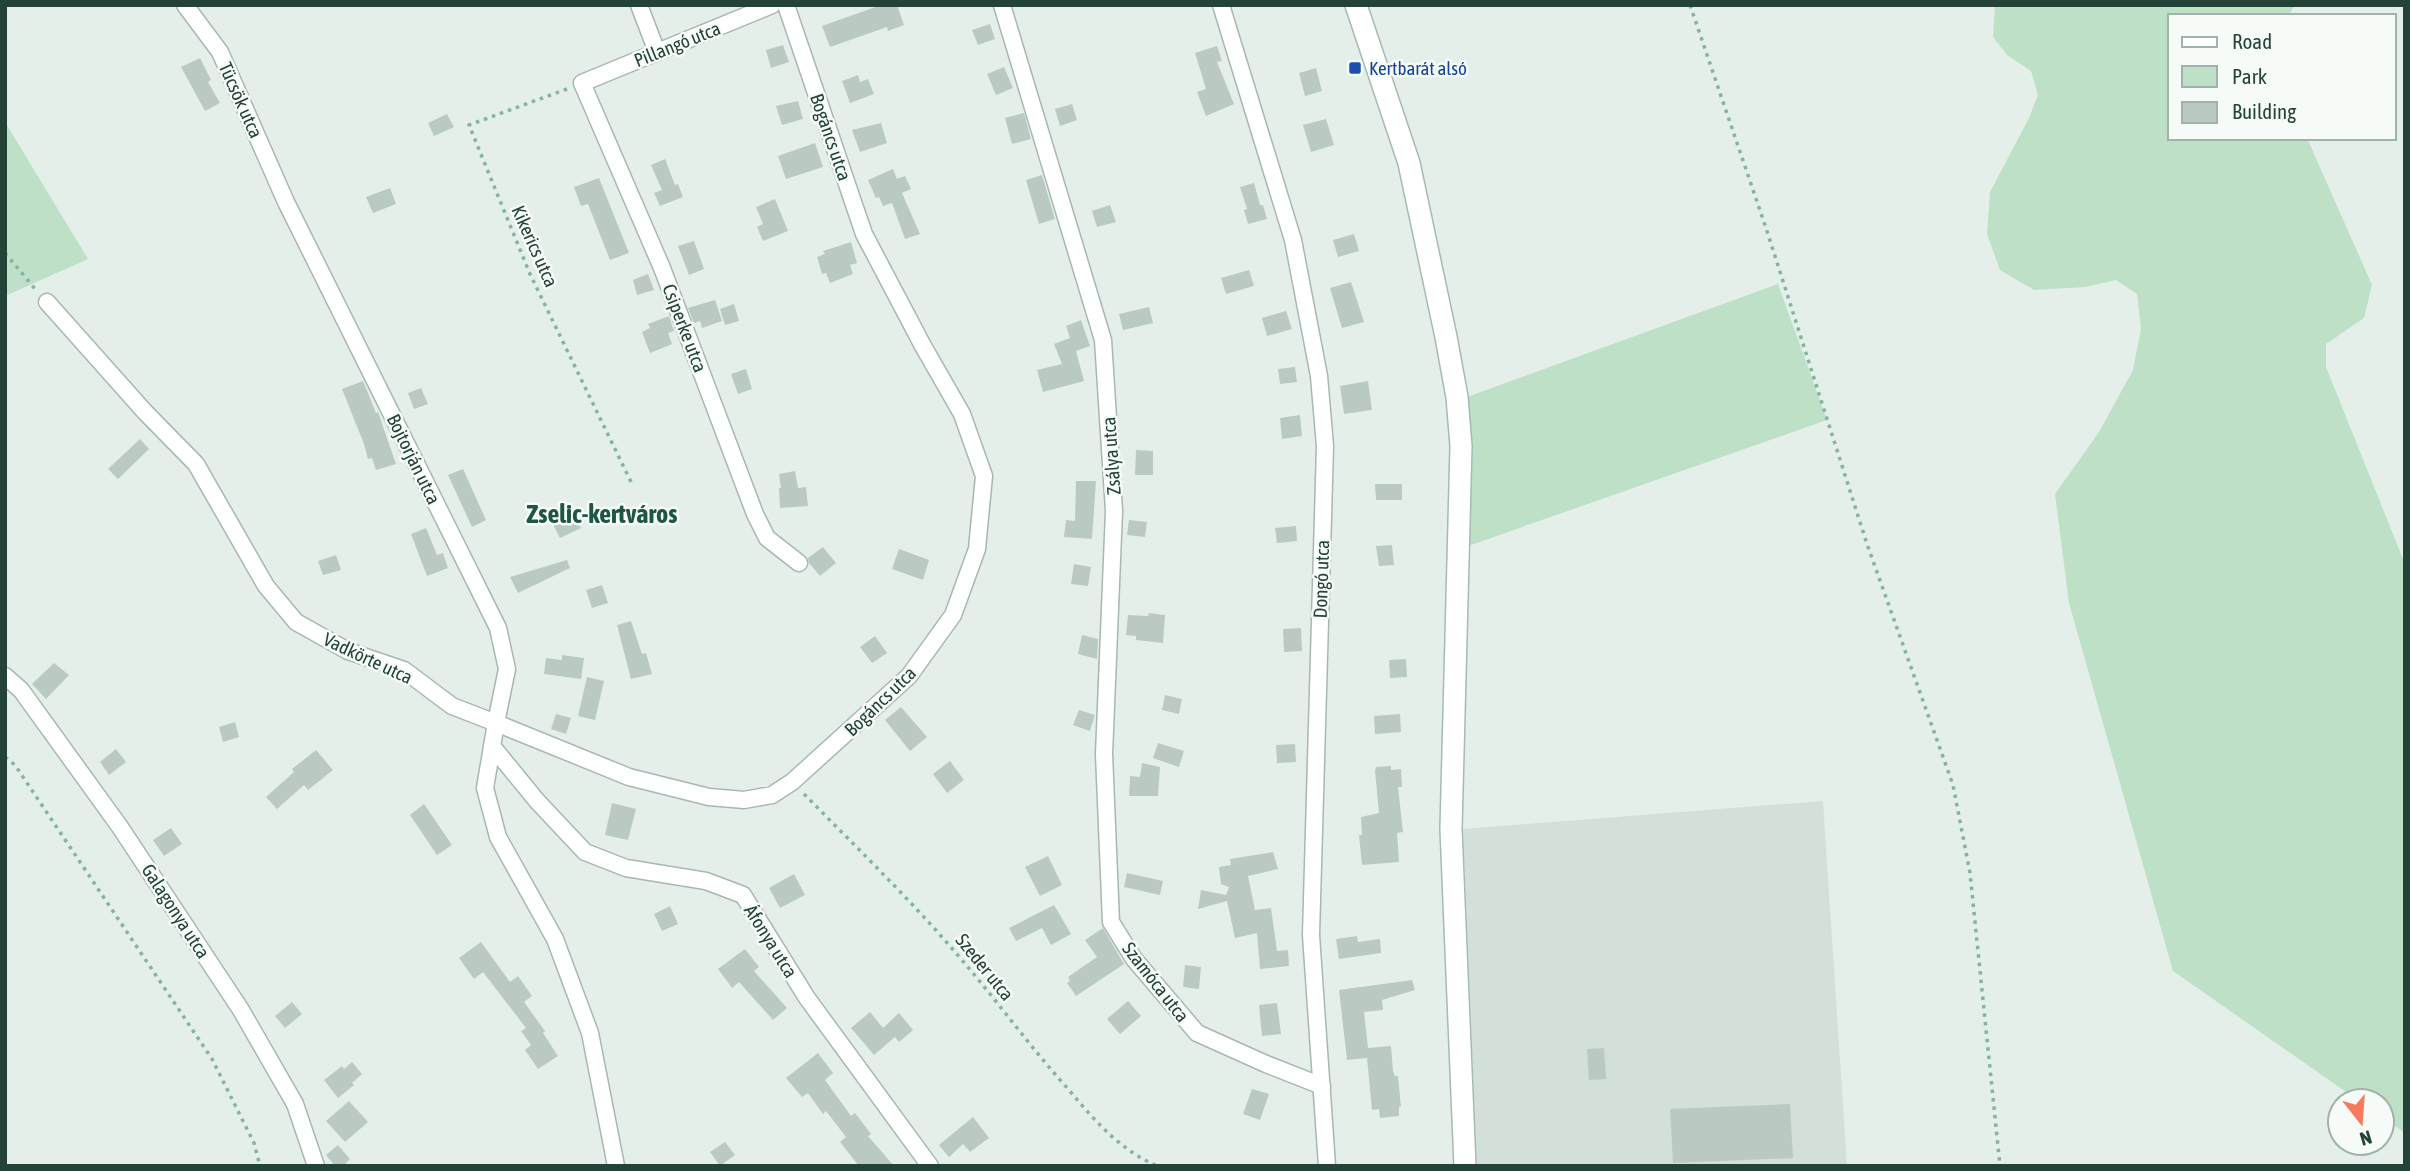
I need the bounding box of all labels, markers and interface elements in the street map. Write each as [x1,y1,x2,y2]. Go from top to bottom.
legend [2168,14,2396,140]
street label: Pillangó utca [631,17,723,71]
text: Road [2232,29,2272,53]
place label: Kertbarát alsó [1369,57,1467,79]
street label: Tücsök utca [215,59,267,141]
marker: Kertbarát alsó [1347,60,1363,76]
text: Park [2232,64,2267,88]
street label: Bogáncs utca [806,91,856,183]
text: Building [2232,99,2296,123]
street label: Kikerics utca [507,202,563,290]
street label: Csiperke utca [658,281,712,375]
street label: Bojtorján utca [383,410,445,508]
street label: Zsálya utca [1097,416,1125,496]
district label: Zselic-kertváros [527,499,677,529]
street label: Dongó utca [1309,539,1333,619]
street label: Vadkörte utca [320,628,416,688]
street label: Bogáncs utca [840,662,920,740]
street label: Galagonya utca [137,860,215,962]
street label: Áfonya utca [740,900,802,982]
street label: Szeder utca [951,929,1019,1005]
street label: Szamóca utca [1118,938,1194,1026]
north arrow [2326,1087,2396,1157]
text: N [2357,1126,2375,1150]

